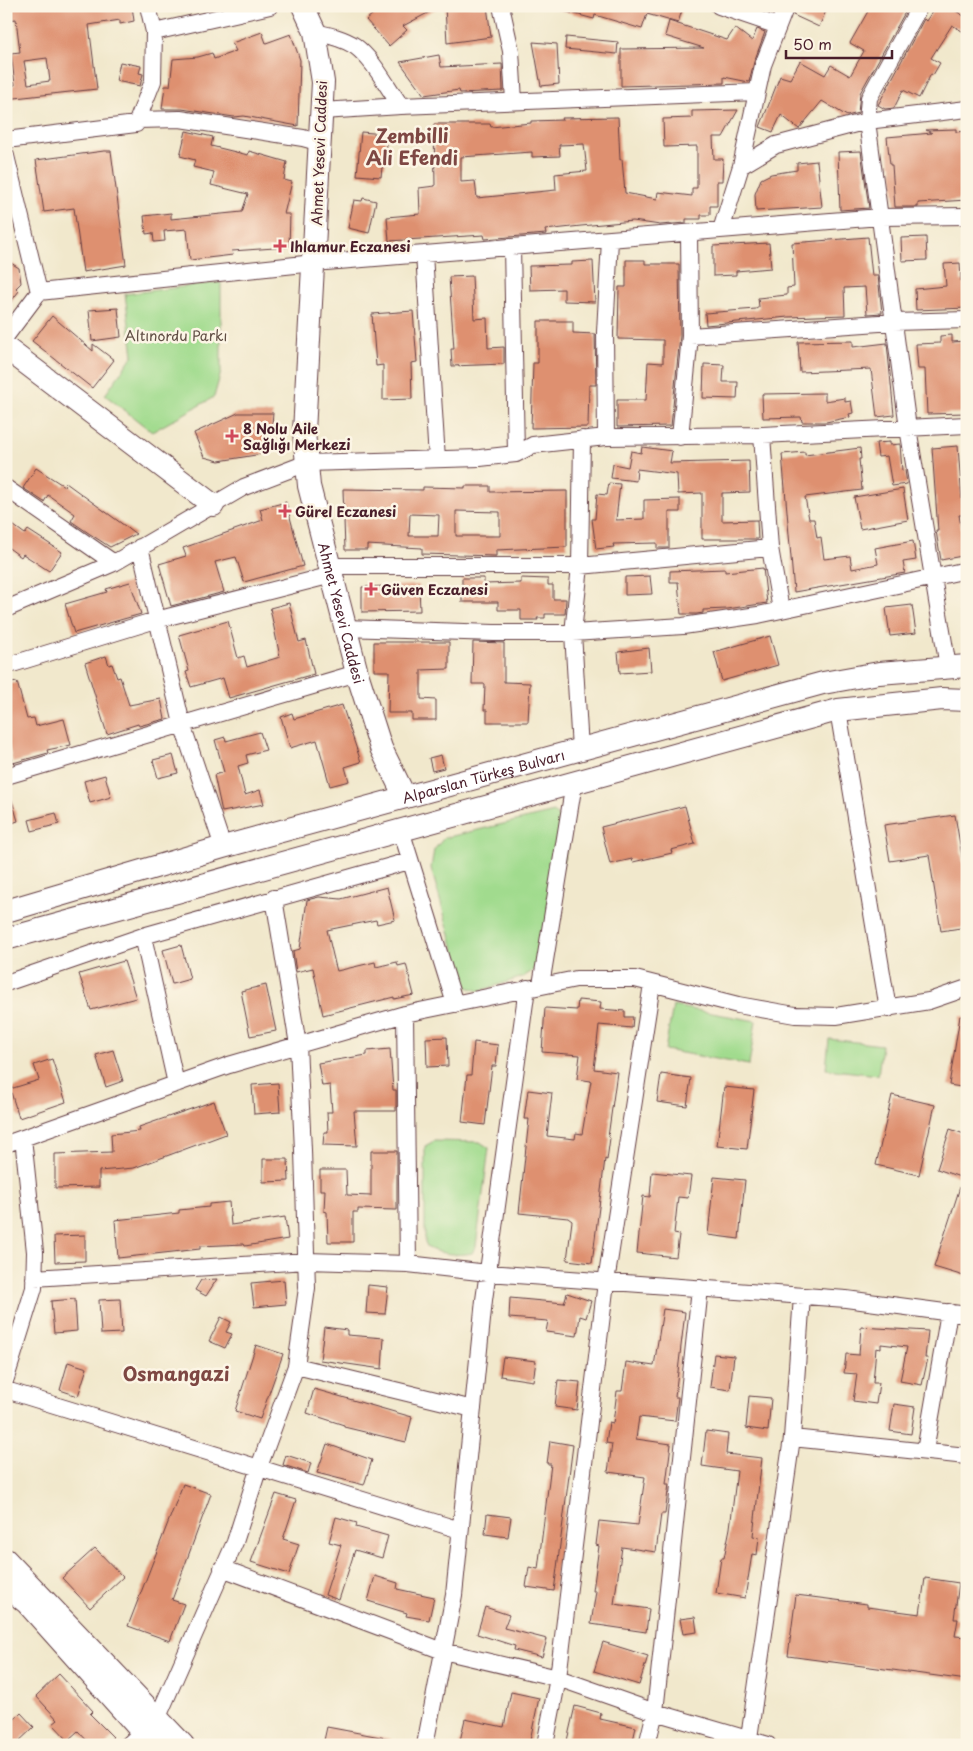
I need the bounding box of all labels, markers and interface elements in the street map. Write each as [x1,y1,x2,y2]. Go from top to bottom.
scale bar [786,28,892,60]
text: 50 m [793,32,832,55]
street label: Ahmet Yesevi Caddesi [306,80,332,226]
district label: Zembilli Ali Efendi [366,121,458,171]
place label: Ihlamur Eczanesi [290,236,411,257]
marker: Ihlamur Eczanesi [274,240,286,252]
park label: Altınordu Parkı [125,325,227,346]
place label: 8 Nolu Aile Sağlığı Merkezi [243,418,351,455]
marker: 8 Nolu Aile Sağlığı Merkezi [225,429,239,443]
place label: Gürel Eczanesi [295,501,396,522]
marker: Gürel Eczanesi [279,505,291,517]
street label: Ahmet Yesevi Caddesi [313,540,370,686]
place label: Güven Eczanesi [381,579,488,600]
marker: Güven Eczanesi [365,583,377,595]
street label: Alparslan Türkeş Bulvarı [400,744,567,808]
district label: Osmangazi [123,1359,229,1387]

